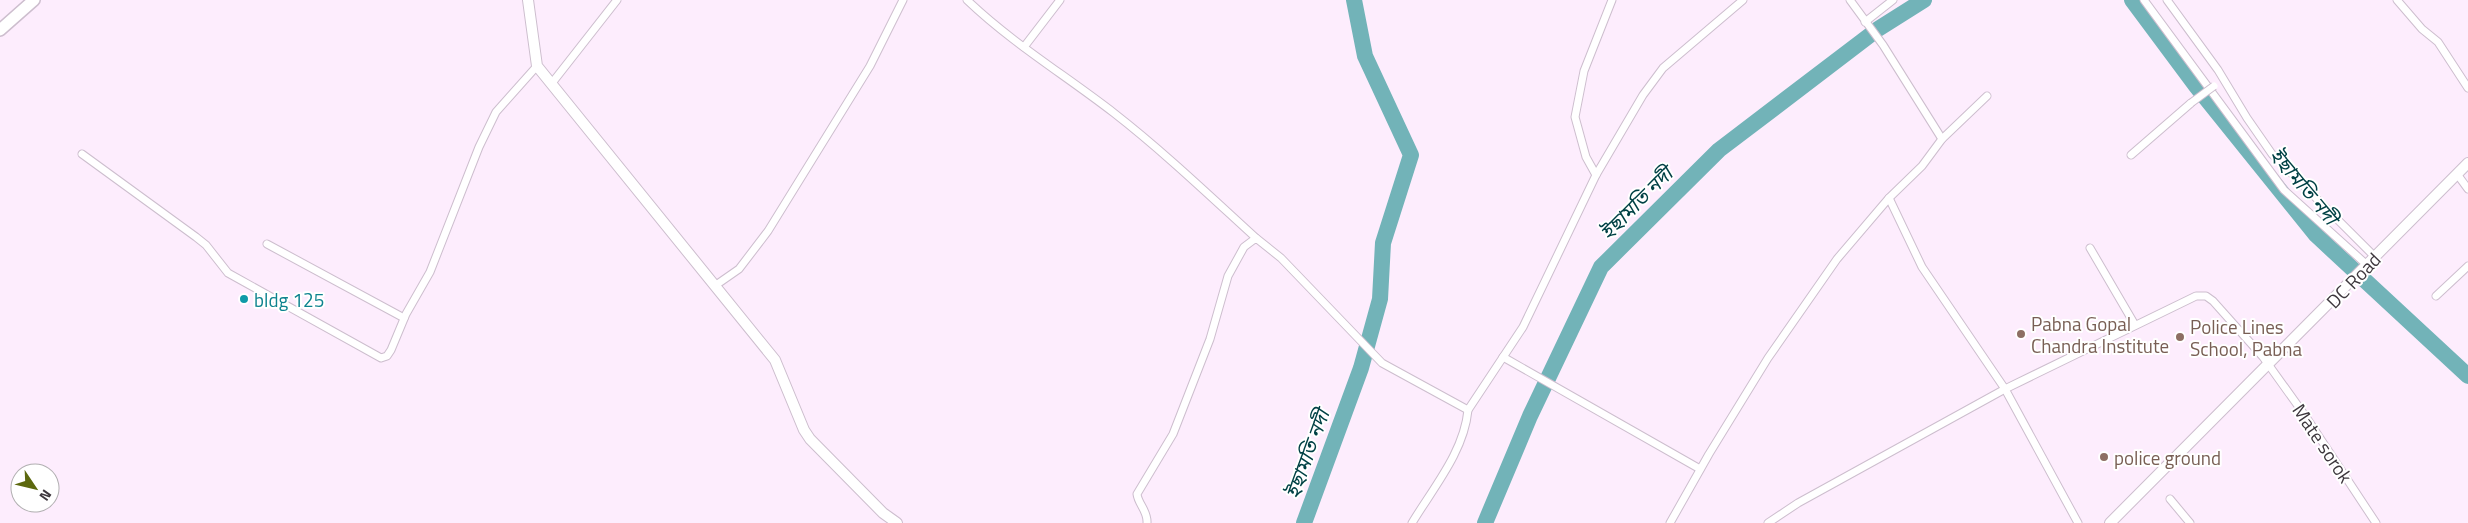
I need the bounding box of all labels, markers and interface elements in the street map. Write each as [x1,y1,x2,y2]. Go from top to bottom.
water label: ইছামতি নদী [2262,141,2348,234]
water label: ইছামতি নদী [1592,157,1682,247]
street label: DC Road [2319,246,2387,314]
place label: bldg 125 [254,285,324,314]
marker: bldg 125 [238,293,250,305]
place label: Pabna Gopal Chandra Institute [2031,309,2169,360]
place label: Police Lines School, Pabna [2190,312,2303,363]
marker: Pabna Gopal Chandra Institute [2015,328,2027,340]
marker: Police Lines School, Pabna [2174,331,2186,343]
street label: Mate sorok [2286,397,2360,489]
water label: ইছামতি নদী [1277,402,1339,503]
place label: police ground [2114,443,2221,472]
marker: police ground [2098,451,2110,463]
north arrow [10,463,60,513]
text: N [35,486,57,506]

